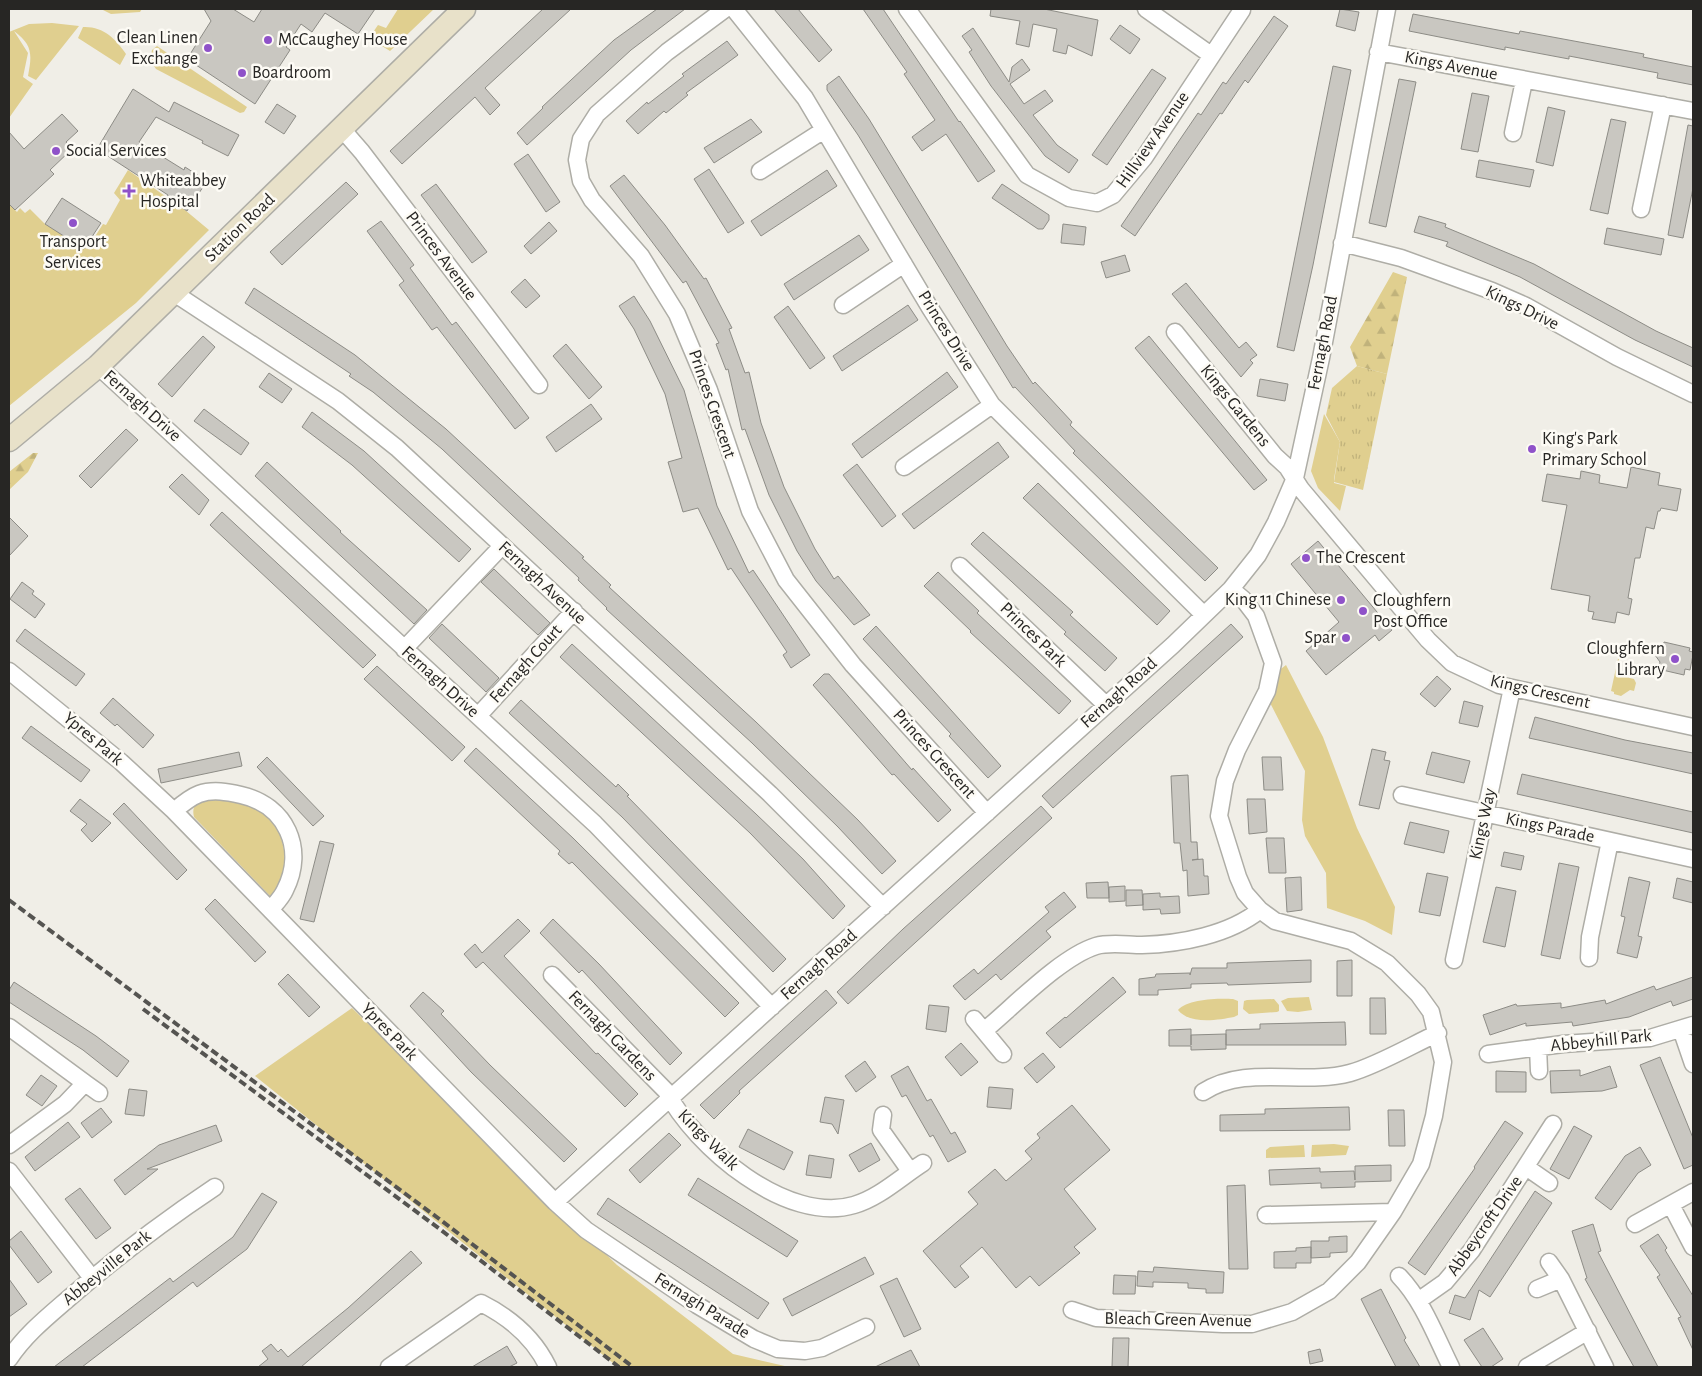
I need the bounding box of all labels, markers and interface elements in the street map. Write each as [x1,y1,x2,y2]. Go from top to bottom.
place label: Clean Linen Exchange [117,29,198,68]
place label: McCaughey House [278,31,408,49]
marker: McCaughey House [262,34,274,46]
marker: Clean Linen Exchange [202,42,214,54]
street label: Kings Avenue [1403,48,1499,84]
place label: Boardroom [252,64,331,82]
marker: Boardroom [236,67,248,79]
street label: Hillview Avenue [1113,88,1193,192]
place label: Social Services [66,142,166,160]
marker: Social Services [50,145,62,157]
place label: Whiteabbey Hospital [140,172,227,211]
marker: Whiteabbey Hospital [122,184,136,198]
street label: Station Road [202,190,278,266]
street label: Princes Avenue [402,208,480,304]
marker: Transport Services [67,217,79,229]
place label: Transport Services [40,233,107,272]
street label: Kings Drive [1482,283,1562,333]
street label: Princes Drive [914,288,978,374]
street label: Fernagh Road [1305,294,1341,392]
street label: Princes Crescent [685,347,739,461]
street label: Kings Gardens [1197,361,1273,451]
street label: Fernagh Drive [100,367,184,445]
place label: King's Park Primary School [1542,430,1647,469]
marker: King's Park Primary School [1526,443,1538,455]
street label: Fernagh Avenue [495,538,589,628]
place label: The Crescent [1316,549,1406,567]
marker: The Crescent [1300,552,1312,564]
place label: King 11 Chinese [1225,591,1331,609]
place label: Cloughfern Post Office [1373,592,1451,631]
marker: King 11 Chinese [1335,594,1347,606]
street label: Princes Park [996,599,1070,671]
marker: Cloughfern Post Office [1357,605,1369,617]
street label: Fernagh Court [486,621,566,707]
place label: Spar [1304,629,1336,647]
marker: Spar [1340,632,1352,644]
place label: Cloughfern Library [1587,640,1665,679]
street label: Fernagh Drive [398,643,482,721]
marker: Cloughfern Library [1669,653,1681,665]
street label: Fernagh Road [1077,654,1161,732]
street label: Kings Crescent [1488,672,1592,712]
street label: Princes Crescent [889,706,979,802]
street label: Ypres Park [60,709,127,770]
street label: Kings Way [1467,786,1499,861]
street label: Kings Parade [1504,810,1596,846]
street label: Fernagh Road [777,926,861,1004]
street label: Fernagh Gardens [565,987,659,1085]
street label: Ypres Park [357,1000,421,1065]
street label: Abbeyhill Park [1550,1027,1653,1055]
street label: Kings Walk [674,1106,742,1174]
street label: Abbeycroft Drive [1444,1173,1526,1279]
street label: Abbeyville Park [59,1226,155,1309]
street label: Fernagh Parade [651,1270,753,1342]
street label: Bleach Green Avenue [1104,1310,1252,1330]

